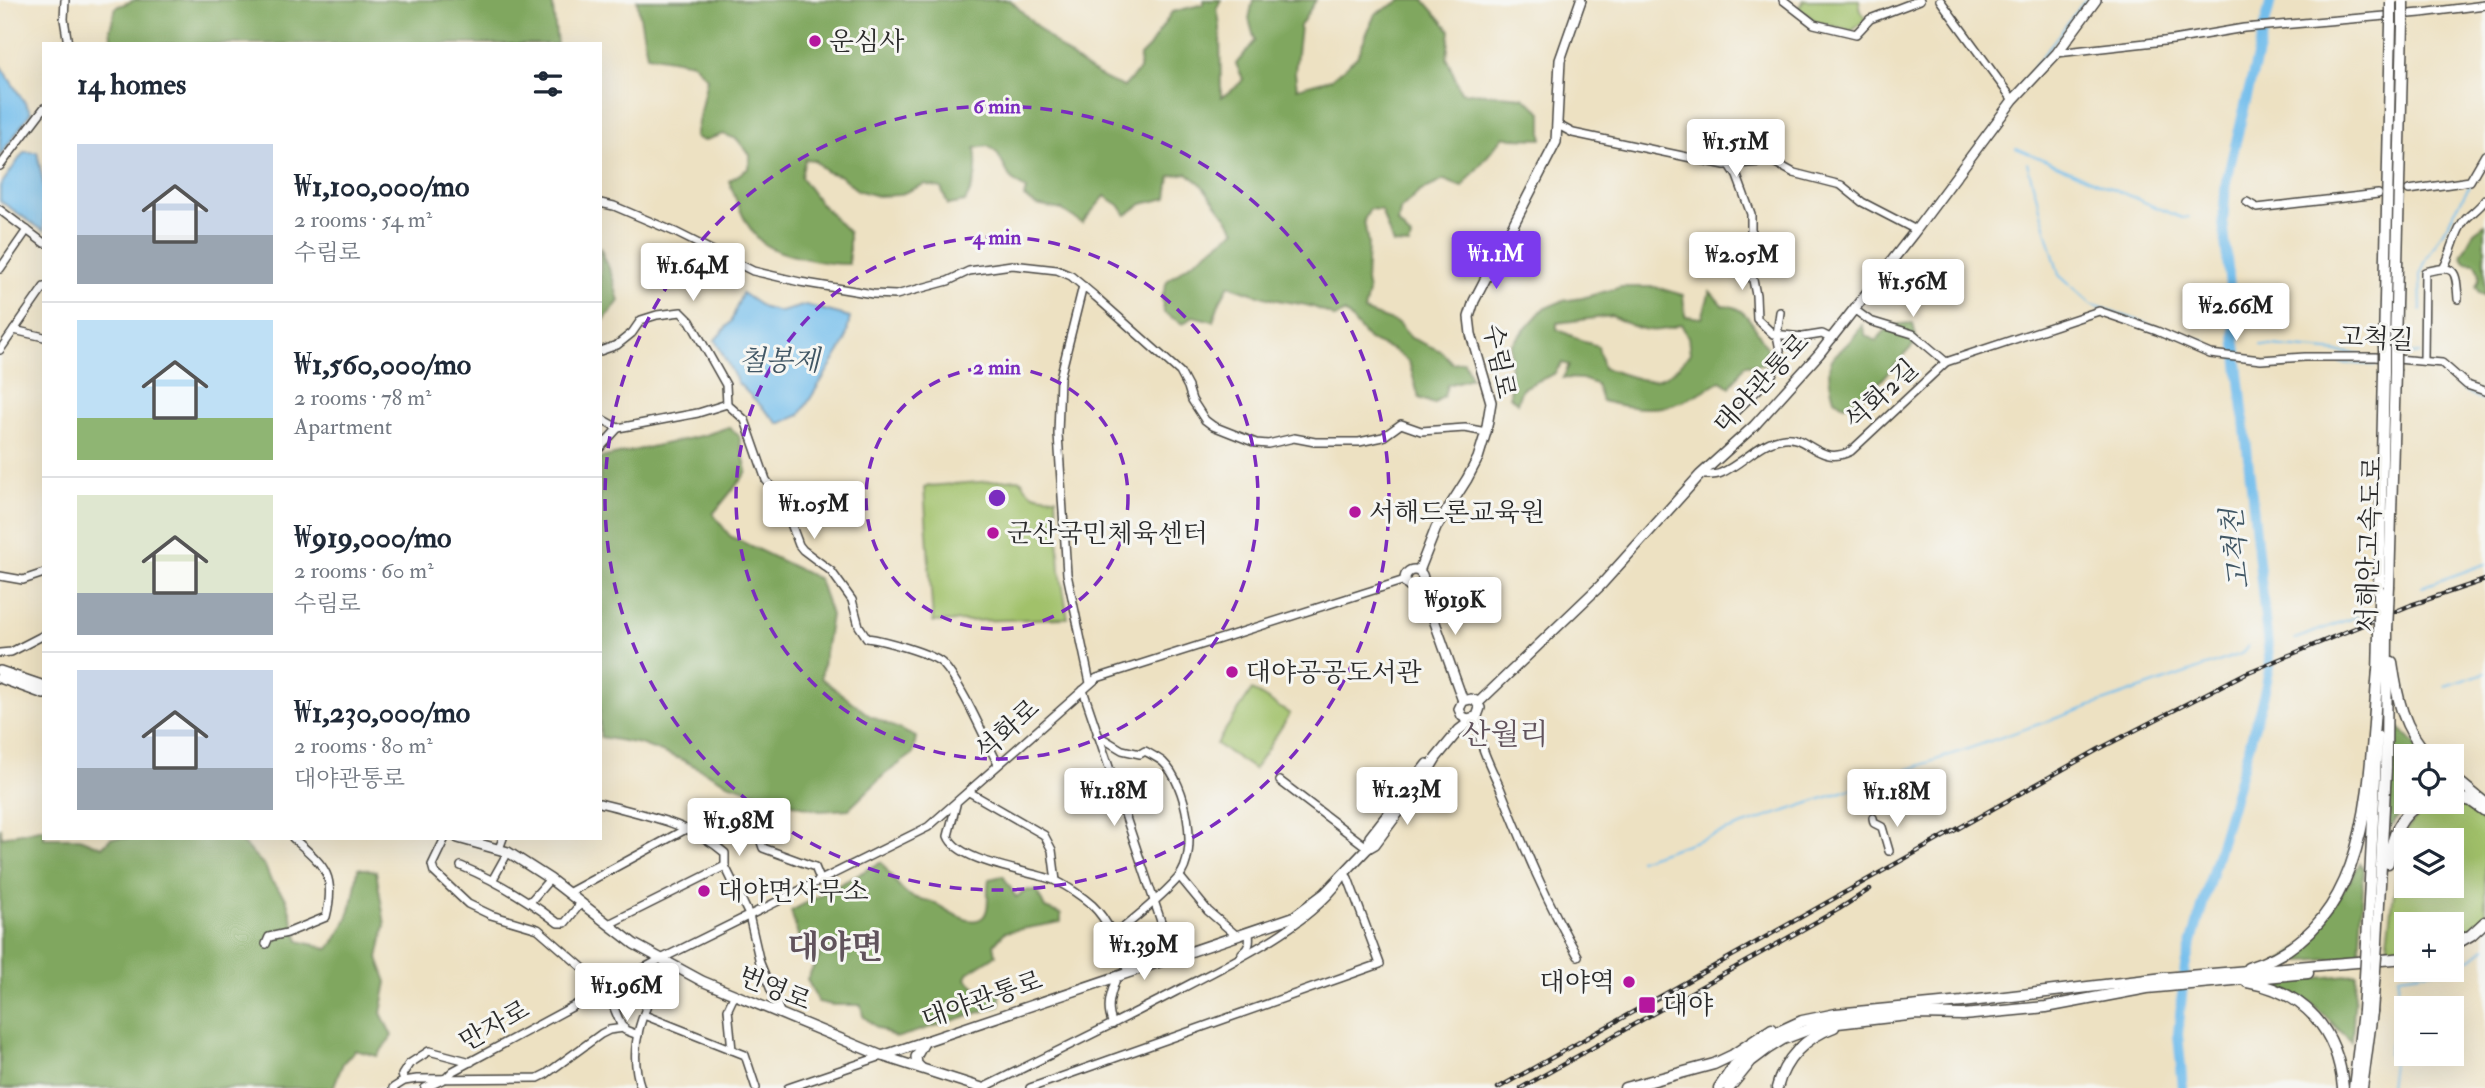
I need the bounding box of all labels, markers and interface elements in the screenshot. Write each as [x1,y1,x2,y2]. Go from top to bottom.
place label: 운심사 [829,26,904,58]
marker: 운심사 [807,33,823,49]
icon: filters [529,65,567,103]
text: 14 homes [77,66,186,103]
text: 6 min [973,93,1021,120]
pin: ₩1.51M [1679,120,1793,179]
text: ₩1.51M [1703,127,1769,156]
text: ₩1,100,000/mo [294,168,469,205]
icon: home [133,172,217,256]
text: 2 rooms · 54 m² [294,205,432,234]
text: 4 min [972,224,1021,251]
pin: ₩1.1M [1447,232,1545,291]
pin: ₩2.05M [1685,232,1799,292]
text: 수림로 [294,238,361,267]
text: ₩1.1M [1468,239,1524,268]
text: ₩2.05M [1705,240,1779,269]
pin: ₩1.64M [636,244,750,303]
text: ₩1.64M [657,251,729,280]
pin: ₩1.56M [1856,260,1970,319]
text: ₩1.56M [1878,267,1948,296]
pin: ₩2.66M [2179,284,2293,343]
text: ₩2.66M [2198,291,2274,320]
street label: 수림로 [1476,321,1522,401]
street label: 고척길 [2337,321,2414,357]
street label: 대야관통로 [1707,327,1816,441]
water label: 철봉제 [738,344,823,379]
text: ₩1,560,000/mo [294,346,471,383]
icon: home [133,348,217,432]
street label: 석화2길 [1838,353,1925,437]
text: 2 min [973,354,1021,381]
text: 2 rooms · 78 m² [294,383,432,412]
text: Apartment [294,412,392,441]
street label: 서해안고속도로 [2351,456,2389,632]
pin: ₩1.05M [757,482,871,541]
centre of rings [985,486,1009,510]
text: ₩1.05M [779,489,849,518]
place label: 서해드론교육원 [1369,497,1545,529]
marker: 서해드론교육원 [1347,504,1363,520]
water label: 고척천 [2215,505,2258,591]
place label: 군산국민체육센터 [1007,518,1208,550]
text: ₩919,000/mo [294,519,452,556]
icon: home [133,523,217,607]
marker: 군산국민체육센터 [985,525,1001,541]
text: 2 rooms · 60 m² [294,556,434,585]
pin: ₩919K [1406,578,1504,637]
text: ₩919K [1424,585,1486,614]
text: 수림로 [294,589,361,618]
place label: 대야공공도서관 [1246,657,1422,689]
marker: 대야공공도서관 [1224,664,1240,680]
street label: 석화로 [969,693,1046,767]
text: ₩1,230,000/mo [294,694,470,731]
icon: home [133,698,217,782]
district label: 산월리 [1462,716,1548,753]
text: 2 rooms · 80 m² [294,731,433,760]
map controls [2394,744,2464,1066]
button: locate [2394,744,2464,814]
text: 대야관통로 [294,764,405,793]
pin: ₩1.18M [1057,768,1171,828]
pin: ₩1.23M [1350,768,1464,827]
pin: ₩1.18M [1840,770,1954,829]
text: ₩1.23M [1373,775,1441,804]
text: ₩1.18M [1080,776,1148,805]
text: ₩1.18M [1863,777,1931,806]
pin: ₩1.98M [682,798,796,858]
text: ₩1.98M [703,806,775,835]
button: layers [2394,828,2464,898]
place label: 대야면사무소 [718,876,869,908]
marker: 대야면사무소 [696,883,712,899]
button: + [2394,912,2464,982]
pin: ₩1.39M [1087,922,1201,982]
district label: 대야면 [787,927,883,968]
text: ₩1.39M [1109,930,1179,959]
street label: 번영로 [734,960,816,1018]
pin: ₩1.96M [570,964,684,1023]
street label: 대야관통로 [918,964,1047,1036]
place label: 대야역 [1540,967,1615,999]
text: ₩1.96M [591,971,663,1000]
marker: 대야역 [1621,974,1637,990]
place label: 대야 [1663,990,1714,1022]
street label: 만자로 [454,994,535,1058]
marker: 대야 [1637,995,1657,1015]
button: − [2394,996,2464,1066]

